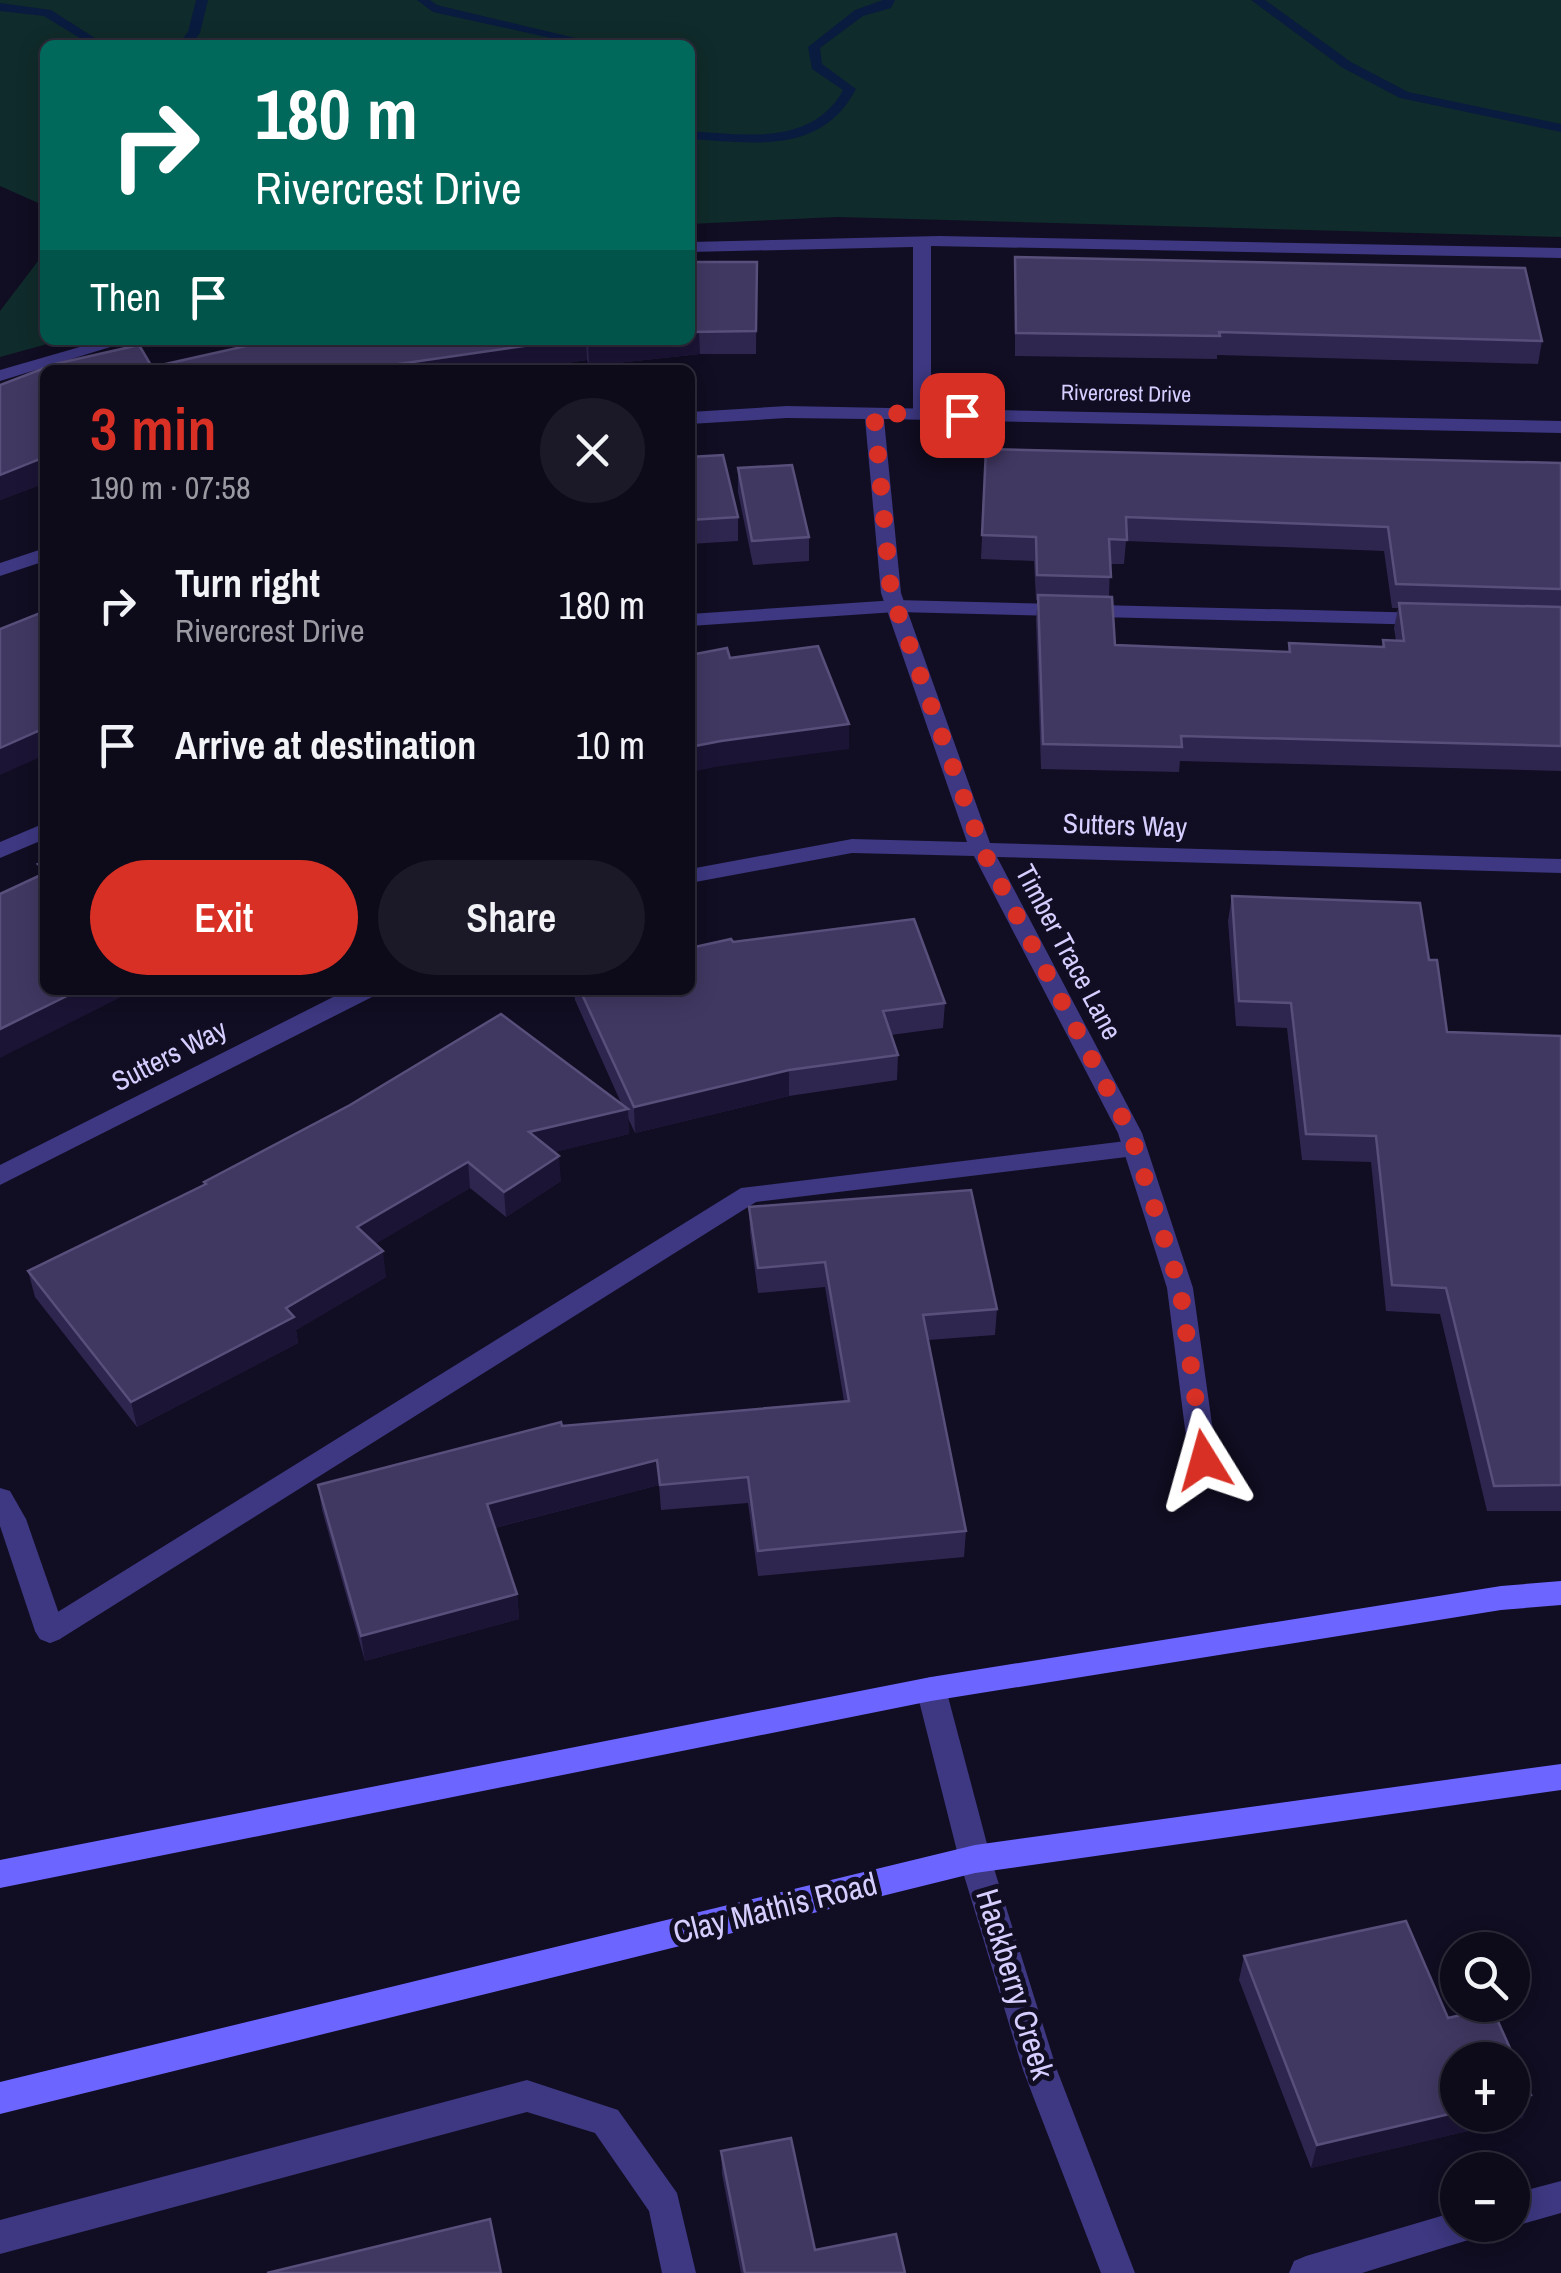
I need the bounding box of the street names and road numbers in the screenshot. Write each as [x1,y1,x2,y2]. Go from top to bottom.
street label: Rivercrest Drive [1061,377,1191,409]
street label: Sutters Way [1062,804,1188,846]
street label: Timber Trace Lane [1007,858,1131,1046]
street label: Sutters Way [105,1010,233,1100]
street label: Clay Mathis Road [669,1861,881,1954]
street label: Hackberry Creek [966,1883,1065,2085]

